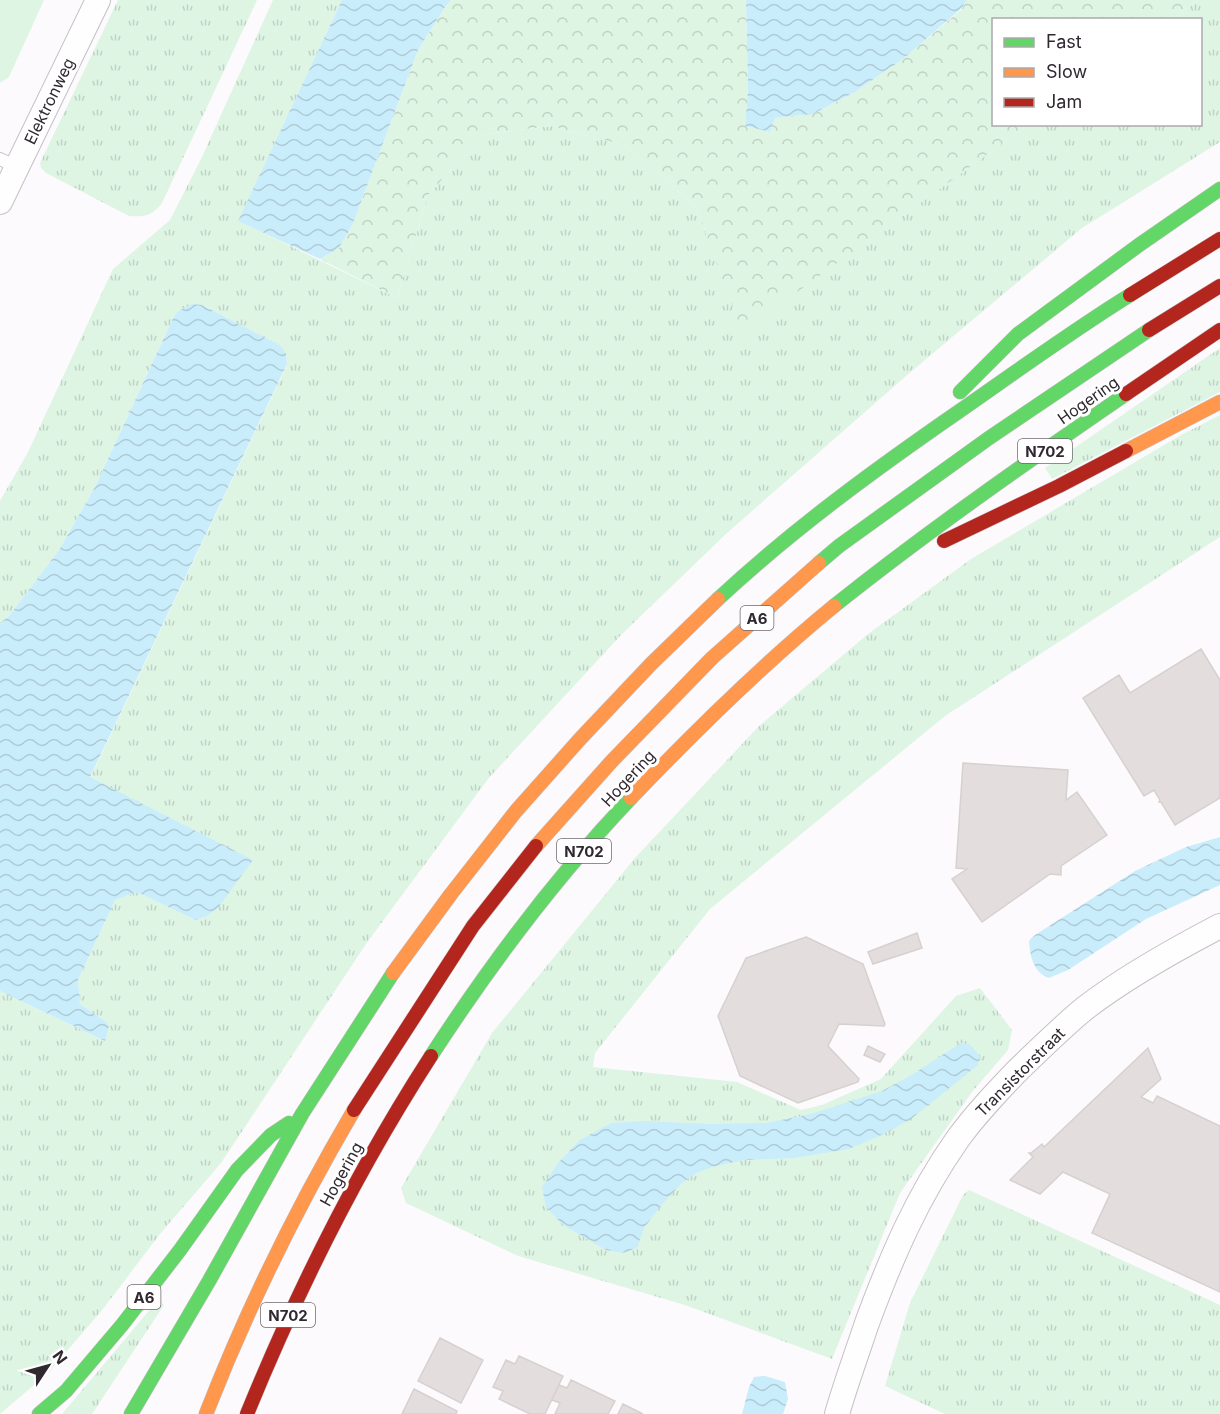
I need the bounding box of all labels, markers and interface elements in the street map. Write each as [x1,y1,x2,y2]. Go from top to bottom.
legend [992,18,1202,126]
text: Fast [1046,31,1082,52]
street label: Elektronweg [19,55,79,147]
text: Slow [1046,61,1087,82]
text: Jam [1046,91,1082,112]
street label: Hogering [1054,372,1122,428]
road number: N702 [1018,439,1072,463]
road number: A6 [740,606,774,630]
street label: Hogering [597,746,659,810]
road number: N702 [557,839,611,863]
street label: Transistorstraat [971,1023,1069,1121]
street label: Hogering [315,1139,367,1209]
road number: A6 [128,1285,160,1309]
road number: N702 [261,1303,315,1327]
north arrow [18,1336,78,1396]
text: N [48,1346,72,1368]

